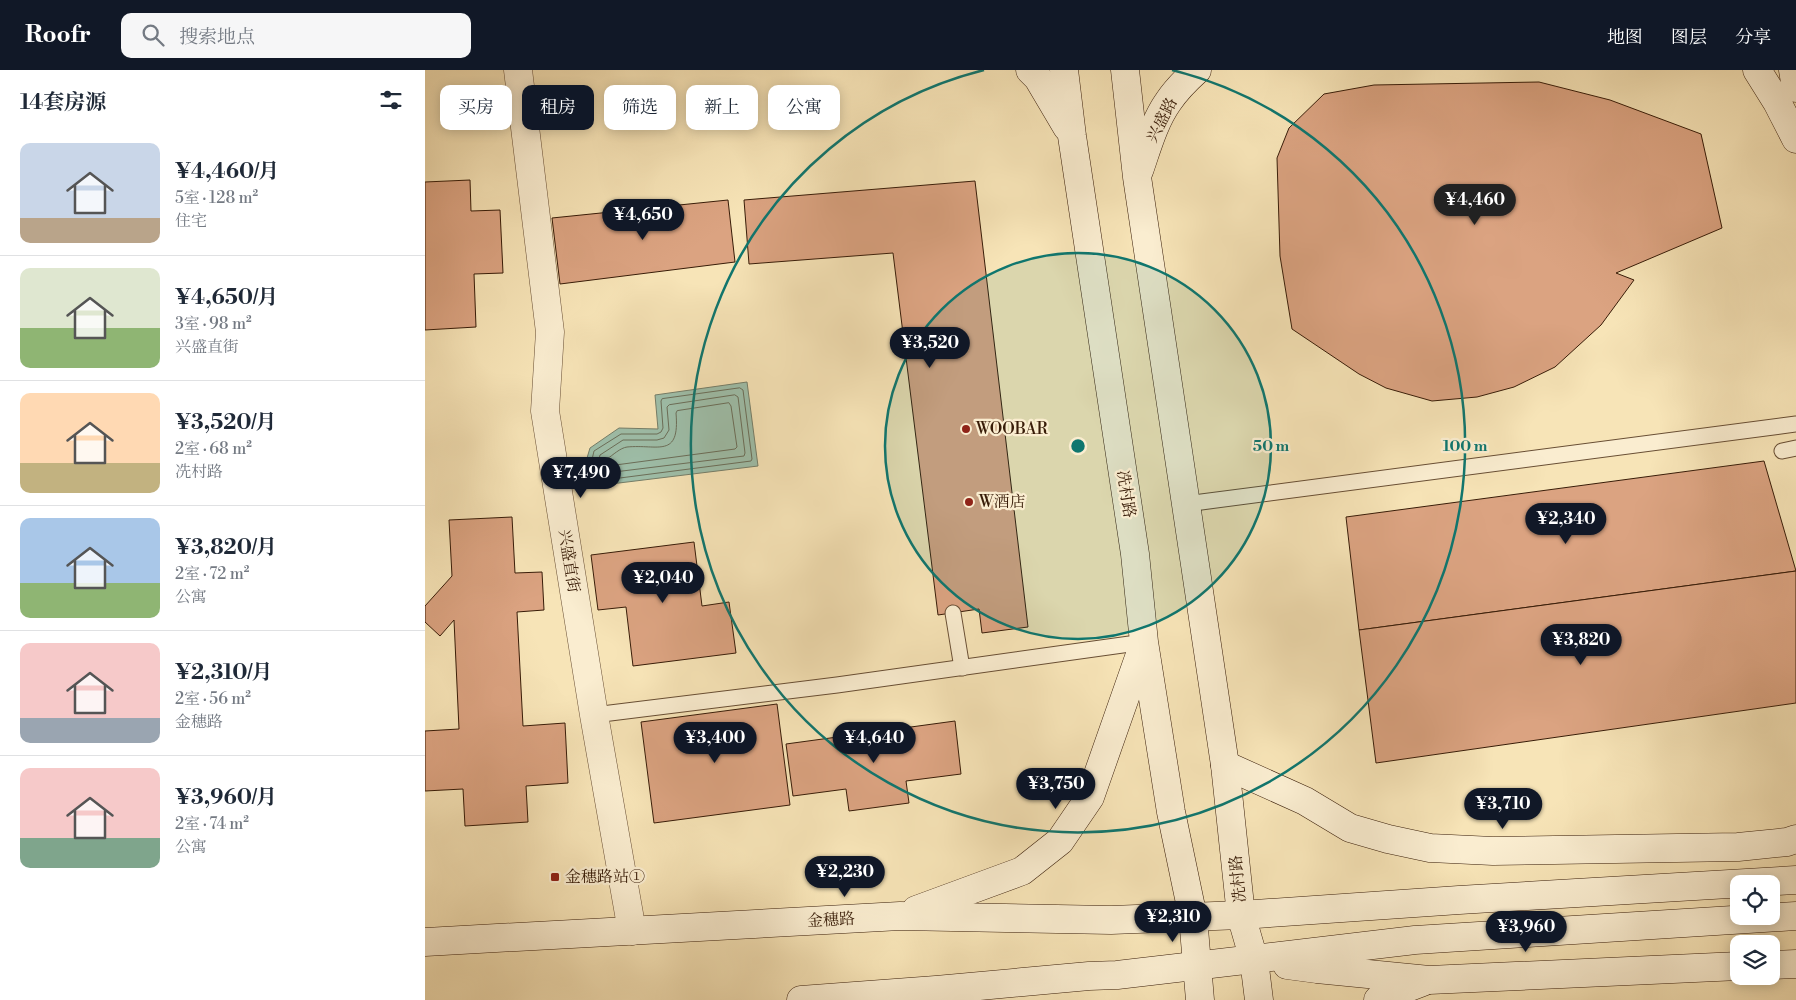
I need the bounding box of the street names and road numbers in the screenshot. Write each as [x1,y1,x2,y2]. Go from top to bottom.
street label: 兴盛路 [1142,94,1182,146]
street label: 冼村路 [1112,469,1140,519]
street label: 兴盛直街 [554,528,584,594]
street label: 冼村路 [1226,854,1250,904]
street label: 金穗路 [807,909,855,931]

